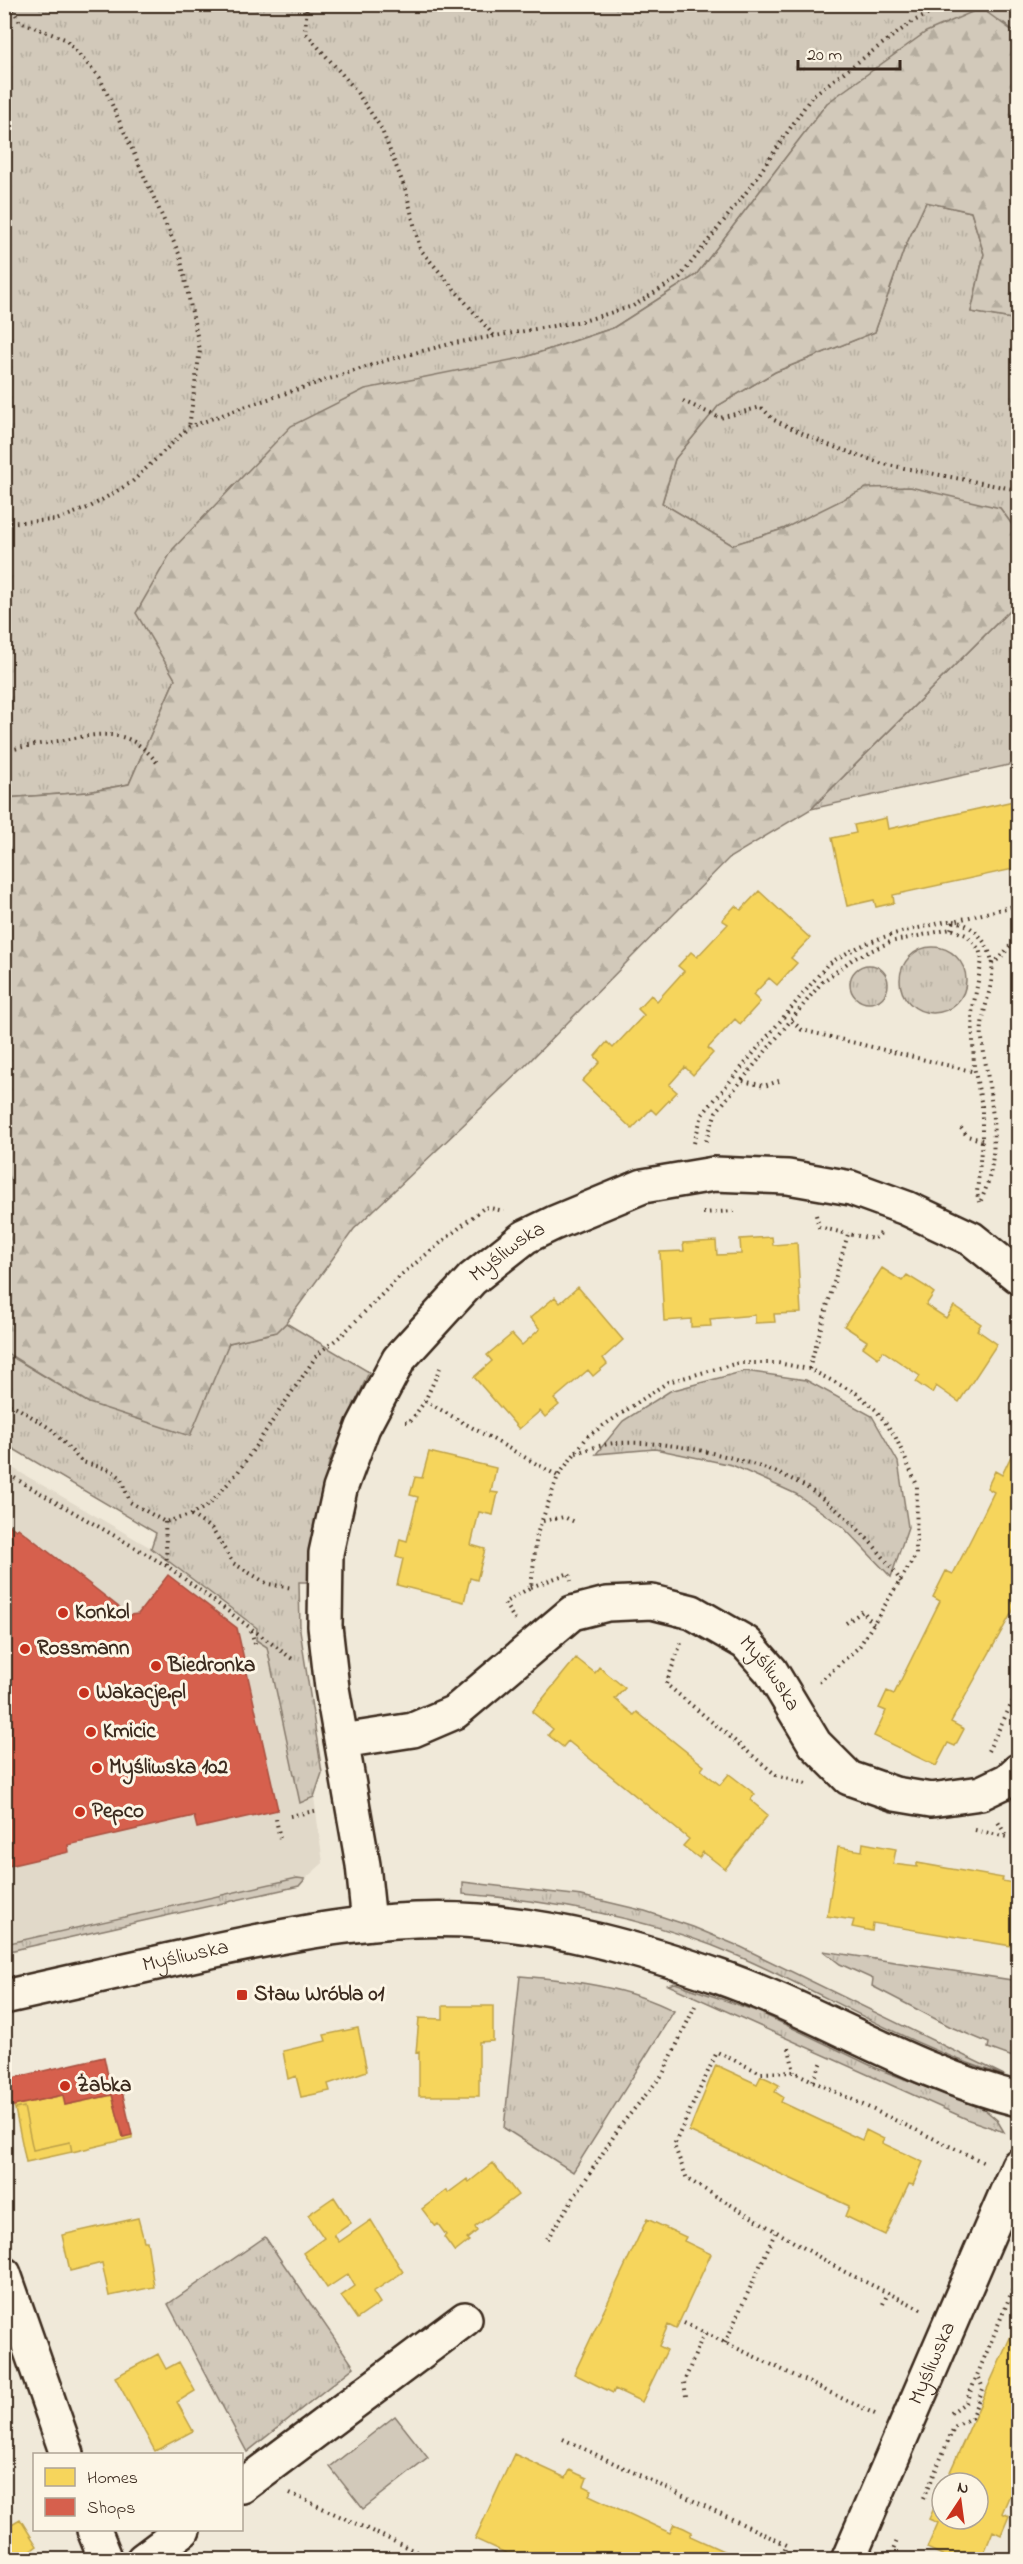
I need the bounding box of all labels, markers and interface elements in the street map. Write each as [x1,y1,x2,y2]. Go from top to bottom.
scale bar [798,33,900,71]
text: 20 m [807,43,842,69]
street label: Myśliwska [463,1214,550,1290]
place label: Konkol [75,1598,130,1628]
marker: Konkol [56,1606,70,1620]
street label: Myśliwska [731,1629,807,1717]
place label: Rossmann [37,1634,129,1664]
marker: Rossmann [18,1642,32,1656]
place label: Biedronka [167,1651,255,1681]
marker: Biedronka [149,1659,163,1673]
place label: Wakacje.pl [96,1678,186,1708]
marker: Wakacje.pl [77,1686,91,1700]
place label: Kmicic [103,1717,156,1747]
marker: Kmicic [84,1725,98,1739]
place label: Myśliwska 102 [109,1753,228,1785]
marker: Myśliwska 102 [90,1761,104,1775]
place label: Pepco [92,1797,144,1827]
marker: Pepco [73,1805,87,1819]
street label: Myśliwska [140,1933,231,1981]
place label: Staw Wróbla 01 [254,1980,385,2010]
marker: Staw Wróbla 01 [235,1988,249,2002]
place label: Żabka [77,2071,131,2101]
marker: Żabka [58,2079,72,2093]
street label: Myśliwska [902,2317,964,2410]
legend [33,2453,243,2531]
text: Homes [87,2466,138,2492]
north arrow [930,2471,990,2531]
text: N [955,2475,971,2501]
text: Shops [87,2496,135,2522]

